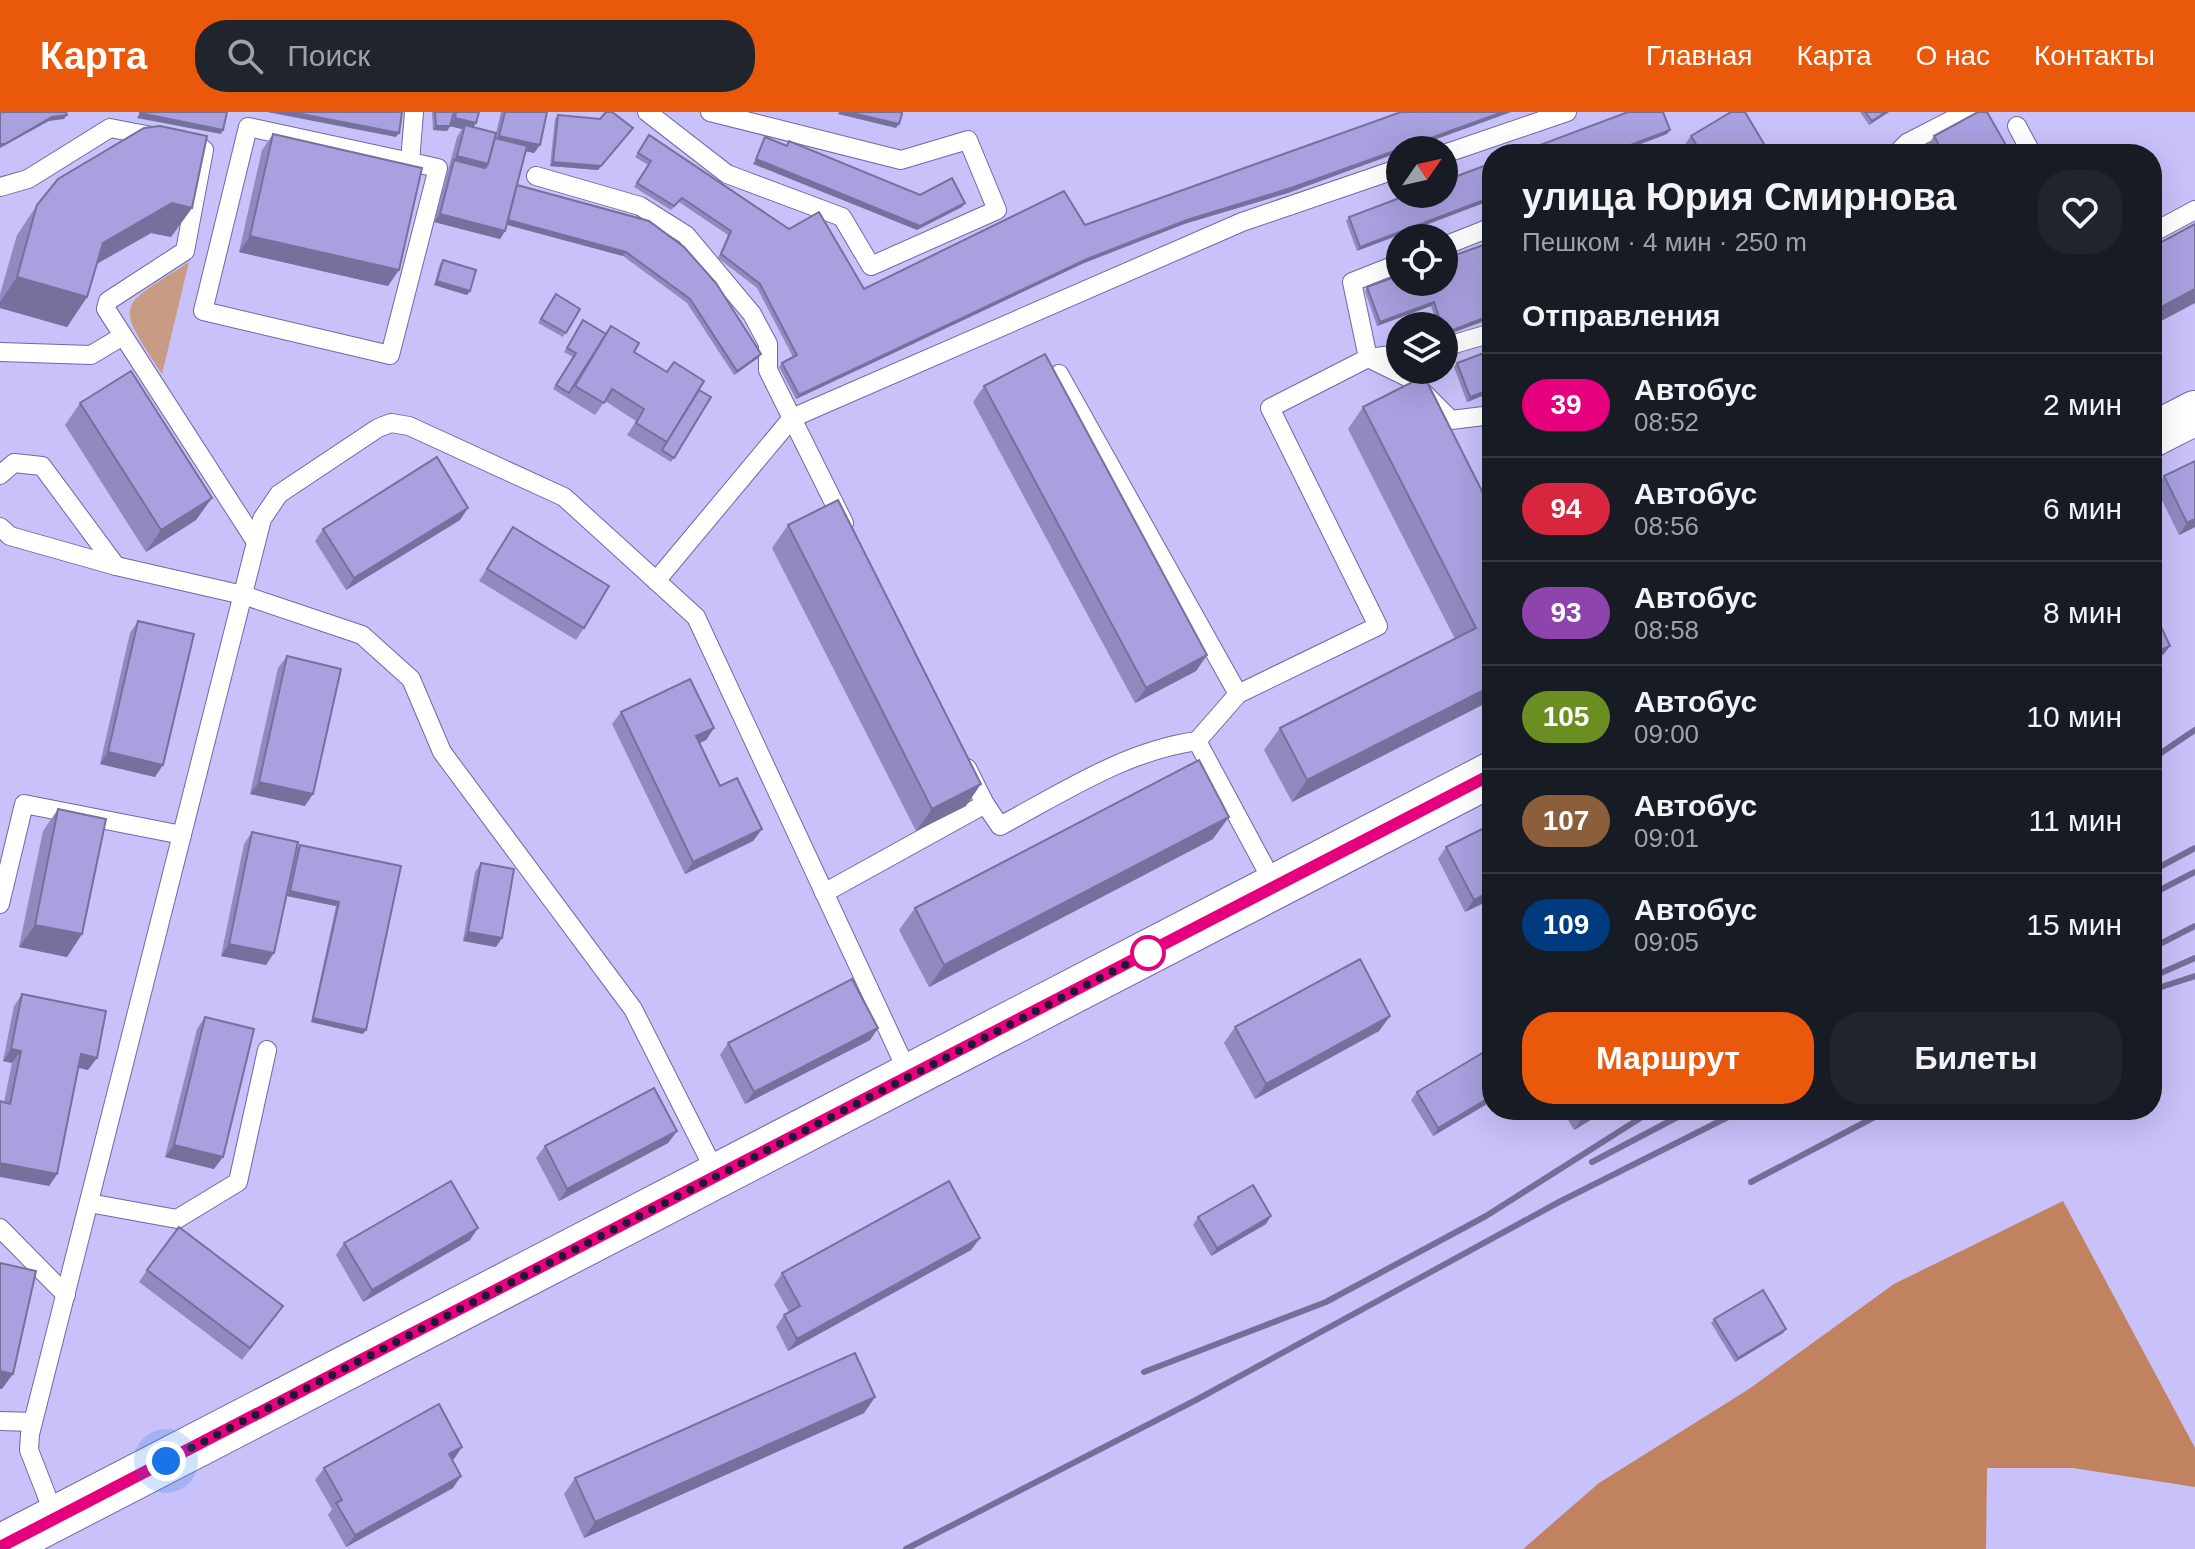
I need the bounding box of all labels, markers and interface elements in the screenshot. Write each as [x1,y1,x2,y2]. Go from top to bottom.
search box [195,20,755,92]
icon: search [223,34,267,78]
text: Карта [40,35,147,77]
text: Поиск [287,39,370,72]
text: Главная [1646,40,1753,71]
text: Карта [1797,40,1871,71]
text: О нас [1915,40,1990,71]
text: Контакты [2034,40,2155,71]
north arrow [1386,136,1458,208]
map controls [1386,136,1458,384]
button: heart [2038,170,2122,254]
text: улица Юрия Смирнова [1522,176,1956,218]
button: locate [1386,224,1458,296]
text: Пешком · 4 мин · 250 m [1522,227,1807,257]
text: Отправления [1522,299,1721,332]
button: layers [1386,312,1458,384]
text: Автобус [1634,373,1757,406]
text: 2 мин [2043,388,2122,421]
text: 39 [1550,389,1582,420]
text: 08:52 [1634,407,1699,437]
text: Автобус [1634,477,1757,510]
text: 6 мин [2043,492,2122,525]
text: 94 [1550,493,1582,524]
text: 08:56 [1634,511,1699,541]
text: Автобус [1634,581,1757,614]
text: 8 мин [2043,596,2122,629]
text: 93 [1550,597,1582,628]
text: 08:58 [1634,615,1699,645]
text: Автобус [1634,685,1757,718]
text: 10 мин [2026,700,2122,733]
text: 105 [1543,701,1589,732]
text: 09:00 [1634,719,1699,749]
text: Автобус [1634,789,1757,822]
text: 11 мин [2029,804,2122,837]
text: 107 [1543,805,1589,836]
text: 09:01 [1634,823,1699,853]
text: Автобус [1634,893,1757,926]
text: 15 мин [2026,908,2122,941]
text: 109 [1543,909,1589,940]
text: 09:05 [1634,927,1699,957]
unlabelled marker [1131,936,1165,970]
button: Маршрут [1522,1012,1814,1104]
button: Билеты [1830,1012,2122,1104]
your location [146,1441,186,1481]

